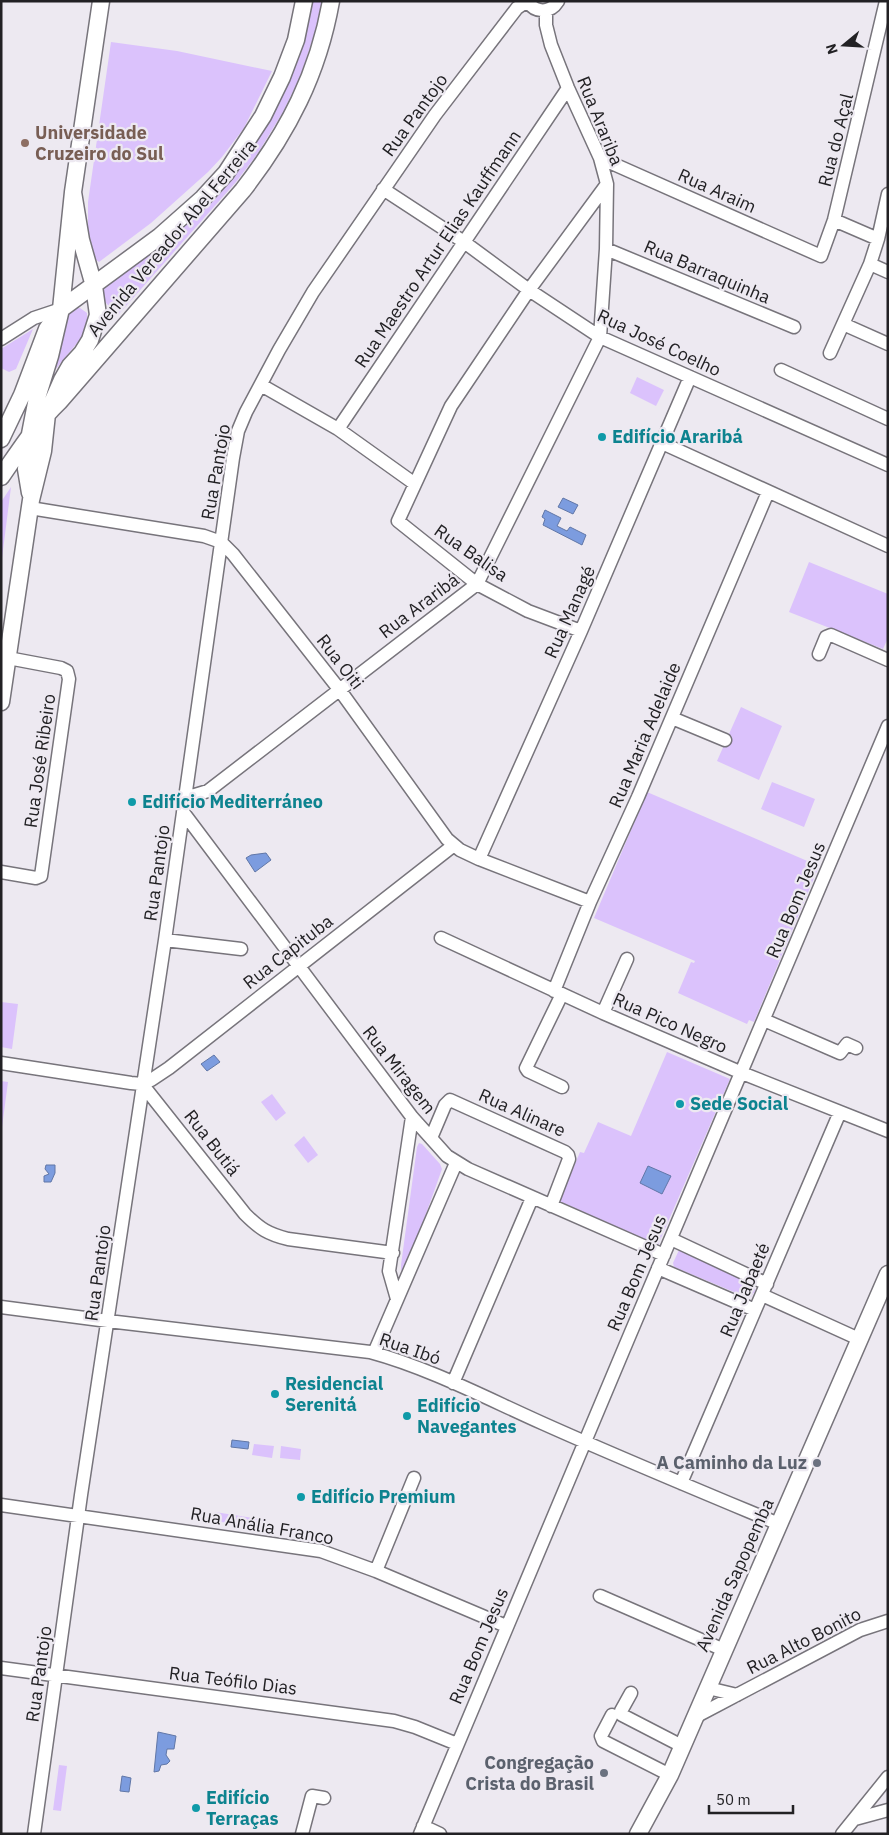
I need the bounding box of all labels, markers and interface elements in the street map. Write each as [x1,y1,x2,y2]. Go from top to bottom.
north arrow [819,20,869,70]
text: N [822,41,842,57]
street label: Rua Pantojo [377,69,452,161]
street label: Rua Arariba [572,73,629,169]
street label: Rua do Açal [813,91,858,189]
place label: Universidade Cruzeiro do Sul [35,121,164,165]
street label: Rua Maestro Artur Elias Kauffmann [349,125,526,372]
street label: Avenida Vereador Abel Ferreira [82,134,261,341]
marker: Universidade Cruzeiro do Sul [19,137,31,149]
street label: Rua Araim [674,163,760,218]
street label: Rua Barraquinha [641,235,774,309]
street label: Rua José Coelho [594,304,725,381]
street label: Rua Pantojo [196,422,235,522]
place label: Edifício Araribá [612,425,743,448]
marker: Edifício Araribá [596,431,608,443]
street label: Rua Balisa [430,519,513,587]
street label: Rua Managé [539,562,600,662]
street label: Rua Araribá [374,568,464,643]
street label: Rua Oiti [312,630,369,694]
street label: Rua Maria Adelaide [603,658,686,811]
street label: Rua José Ribeiro [19,692,60,829]
place label: Edifício Mediterráneo [142,790,323,813]
marker: Edifício Mediterráneo [126,796,138,808]
street label: Rua Pantojo [138,823,175,923]
street label: Rua Bom Jesus [761,838,830,961]
street label: Rua Capituba [238,909,338,994]
street label: Rua Pico Negro [609,987,731,1058]
street label: Rua Miragem [358,1021,441,1118]
street label: Rua Alinare [475,1083,569,1142]
place label: Sede Social [690,1092,789,1115]
marker: Sede Social [674,1098,686,1110]
street label: Rua Butiá [179,1105,246,1181]
street label: Rua Bom Jesus [602,1211,671,1334]
street label: Rua Pantojo [79,1223,116,1323]
street label: Rua Jabaeté [714,1239,775,1341]
street label: Rua Ibó [376,1327,444,1370]
place label: Residencial Serenitá [285,1372,384,1416]
marker: Residencial Serenitá [269,1388,281,1400]
place label: Edifício Navegantes [417,1394,517,1438]
marker: Edifício Navegantes [401,1410,413,1422]
place label: A Caminho da Luz [656,1451,807,1474]
marker: A Caminho da Luz [811,1457,823,1469]
place label: Edifício Premium [311,1485,456,1508]
marker: Edifício Premium [295,1491,307,1503]
street label: Avenida Sapopemba [690,1494,779,1655]
street label: Rua Anália Franco [189,1502,336,1549]
street label: Rua Bom Jesus [444,1584,513,1707]
street label: Rua Alto Bonito [743,1602,865,1679]
street label: Rua Pantojo [20,1624,57,1724]
street label: Rua Teófilo Dias [168,1661,298,1700]
place label: Congregação Crista do Brasil [465,1751,595,1795]
marker: Congregação Crista do Brasil [598,1767,610,1779]
scale bar [709,1782,793,1814]
place label: Edifício Terraças [206,1786,279,1830]
text: 50 m [716,1790,751,1809]
marker: Edifício Terraças [190,1802,202,1814]

